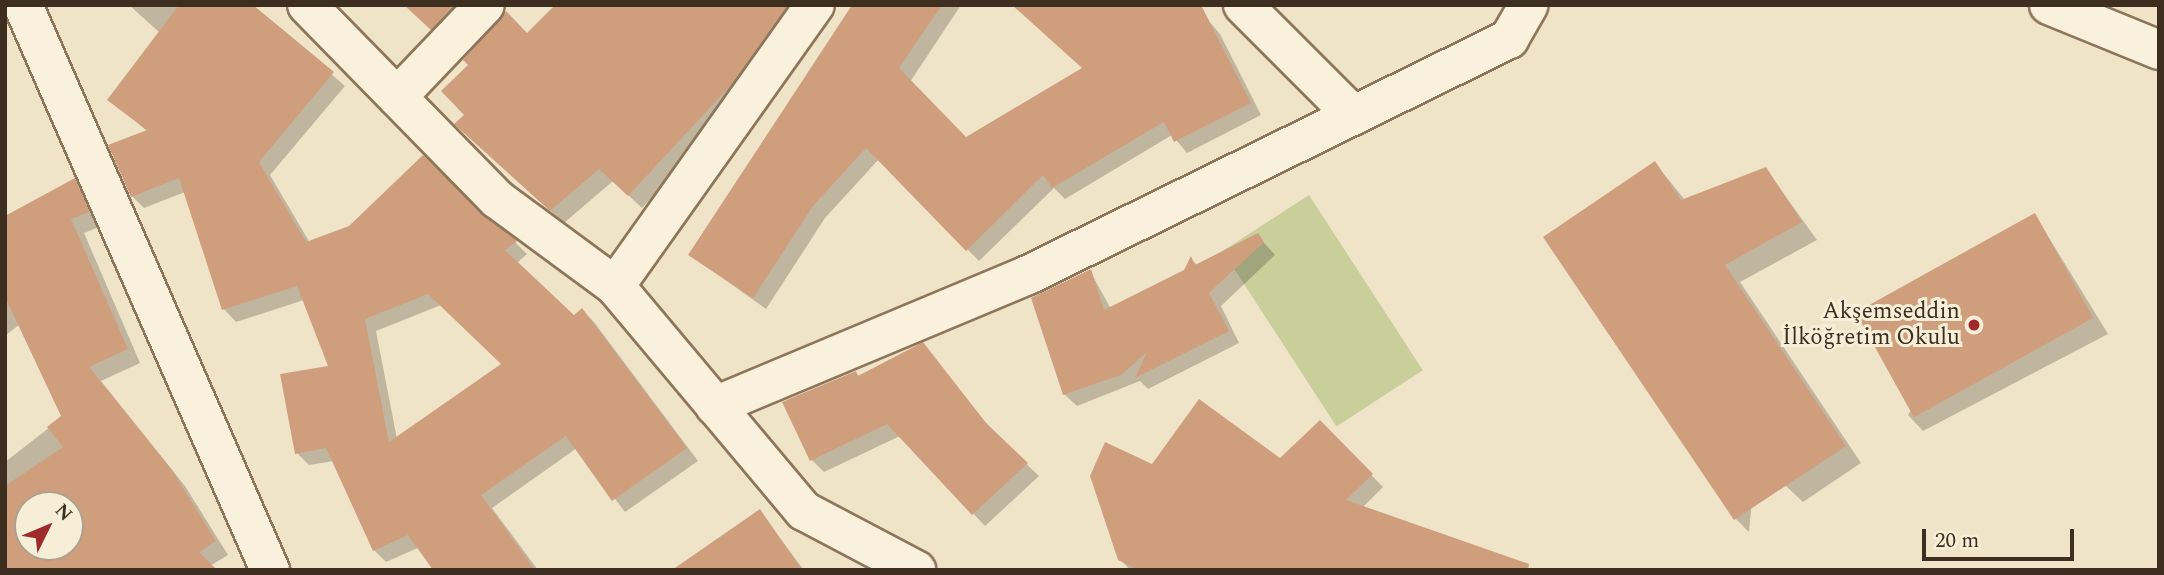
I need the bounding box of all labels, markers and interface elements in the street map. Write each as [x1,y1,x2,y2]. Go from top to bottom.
place label: Akşemseddin İlköğretim Okulu [1782,298,1960,352]
marker: Akşemseddin İlköğretim Okulu [1966,317,1982,333]
north arrow [14,491,84,561]
text: N [47,497,79,528]
scale bar [1926,516,2078,560]
text: 20 m [1935,525,1979,557]

